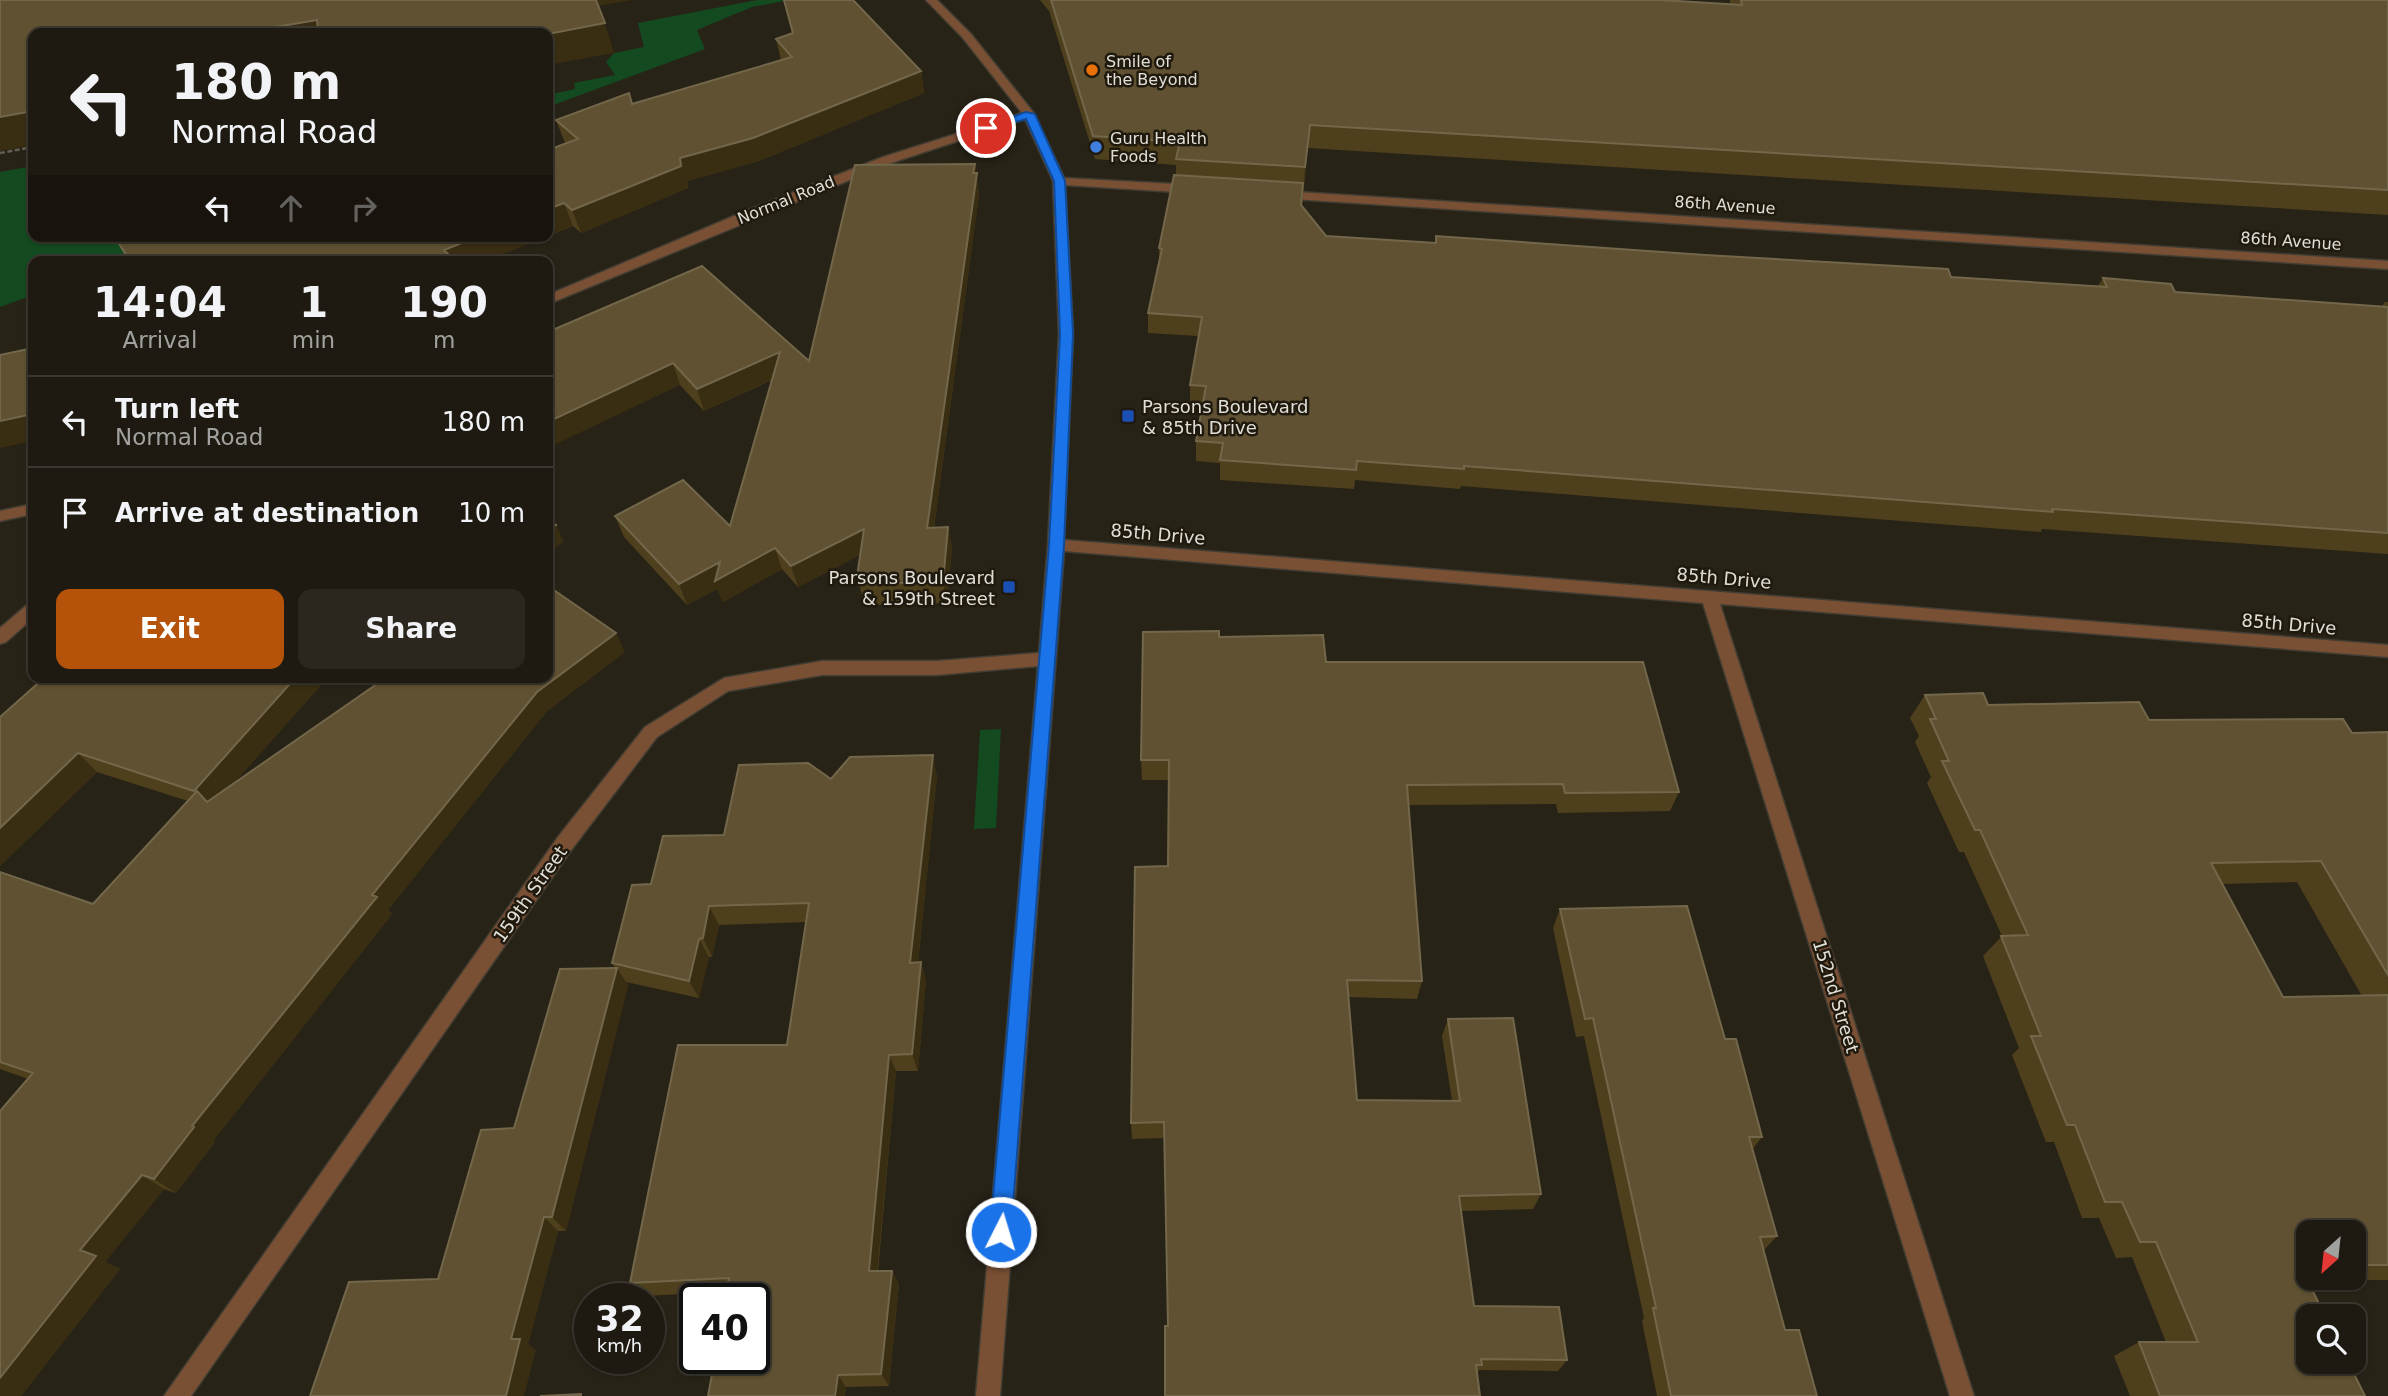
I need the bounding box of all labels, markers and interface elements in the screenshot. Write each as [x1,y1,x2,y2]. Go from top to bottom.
place label: Smile of the Beyond [1106,52,1198,89]
text: 180 m [171,54,341,111]
icon: left [56,56,147,147]
marker: Smile of the Beyond [1084,62,1100,78]
pin [956,98,1016,158]
icon: arrive [967,109,1005,147]
text: Normal Road [171,113,377,151]
place label: Guru Health Foods [1110,129,1207,166]
marker: Guru Health Foods [1088,139,1104,155]
street label: Normal Road [735,172,837,228]
icon: left [199,189,237,227]
icon: ahead [272,189,310,227]
icon: right [345,189,383,227]
street label: 86th Avenue [1674,192,1776,218]
street label: 86th Avenue [2240,228,2342,254]
text: 14:04 [93,278,227,327]
text: 1 [299,278,328,327]
text: 190 [400,278,488,327]
text: Arrival [123,327,197,353]
text: min [292,327,335,353]
text: m [433,327,455,353]
text: Turn left [115,394,239,424]
place label: Parsons Boulevard & 85th Drive [1142,396,1308,438]
icon: left [56,403,94,441]
text: 180 m [442,407,525,437]
marker: Parsons Boulevard & 85th Drive [1120,408,1136,424]
text: Normal Road [115,424,263,450]
icon: arrive [56,494,94,532]
text: Arrive at destination [115,498,419,528]
text: 10 m [458,498,525,528]
street label: 85th Drive [1110,519,1206,549]
street label: 85th Drive [1676,563,1772,593]
place label: Parsons Boulevard & 159th Street [829,567,995,609]
marker: Parsons Boulevard & 159th Street [1001,579,1017,595]
button: Exit [56,589,284,669]
button: Share [298,589,525,669]
street label: 85th Drive [2241,609,2337,639]
street label: 159th Street [489,842,571,946]
street label: 152nd Street [1809,937,1863,1055]
position arrow [964,1195,1038,1269]
north arrow [2296,1220,2366,1290]
map controls [2296,1220,2366,1374]
speed limit sign: 40 [679,1283,770,1374]
text: 32 [595,1299,644,1339]
button: search [2296,1304,2366,1374]
text: km/h [597,1335,642,1356]

